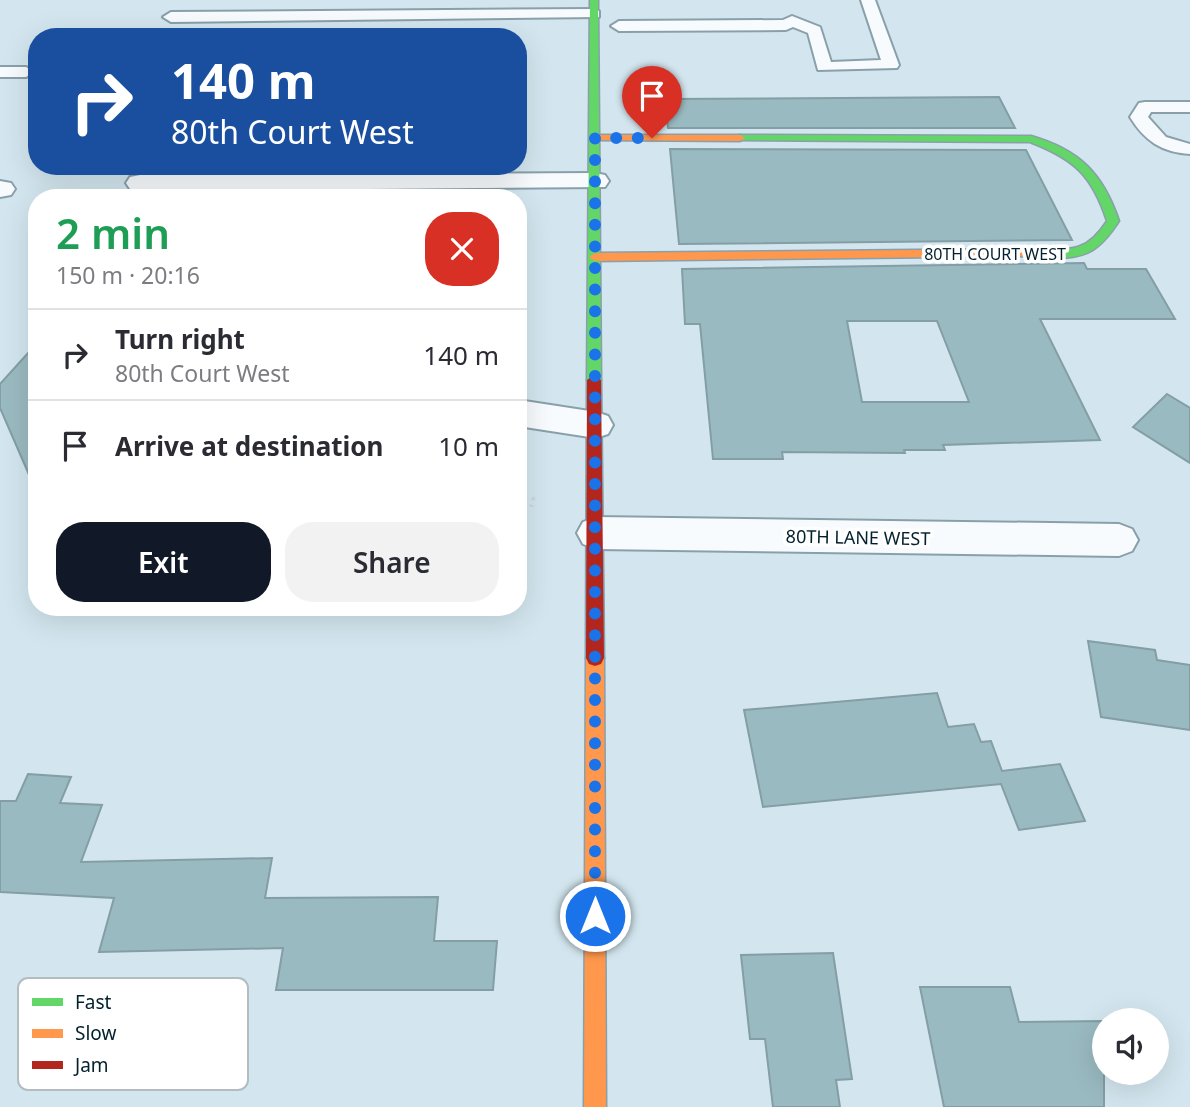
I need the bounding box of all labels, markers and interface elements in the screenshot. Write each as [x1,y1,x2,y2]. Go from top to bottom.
text: 140 m [171,47,316,113]
icon: right [56,56,147,147]
pin [622,66,682,138]
icon: arrive [633,77,671,115]
text: 80th Court West [171,110,414,153]
text: 2 min [56,204,170,261]
button: close [425,212,499,286]
street label: 80TH COURT WEST [924,243,1066,265]
text: 150 m · 20:16 [56,259,200,291]
text: Turn right [115,321,245,357]
icon: right [56,336,94,374]
text: 140 m [423,337,499,373]
text: 80th Court West [115,357,289,389]
icon: arrive [56,427,94,465]
text: Arrive at destination [115,428,384,464]
text: 10 m [438,428,499,464]
button: Exit [56,522,271,602]
button: Share [285,522,499,602]
street label: 80TH LANE WEST [786,524,930,550]
position arrow [558,879,632,953]
legend [18,978,248,1090]
text: Fast [75,989,112,1015]
map controls [1092,1008,1169,1085]
button: sound [1092,1008,1169,1085]
text: Slow [75,1020,116,1046]
text: Jam [73,1052,109,1078]

